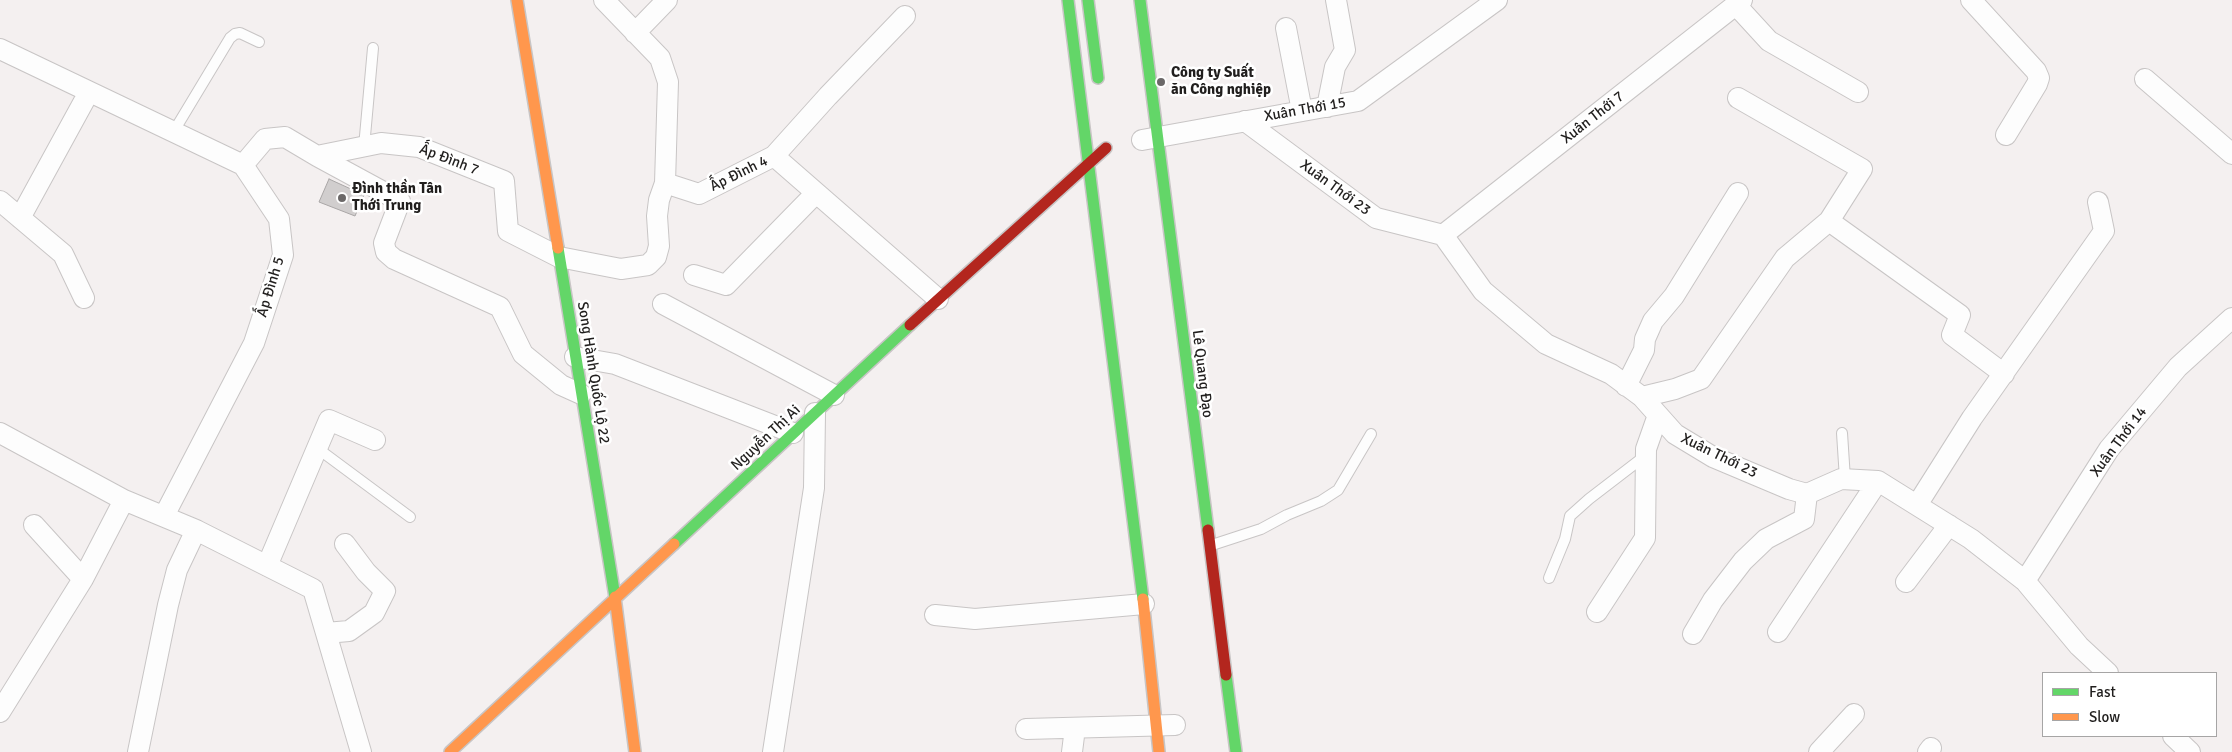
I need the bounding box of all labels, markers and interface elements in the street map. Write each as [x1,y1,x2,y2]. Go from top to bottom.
place label: Công ty Suất ăn Công nghiệp [1171,64,1271,99]
marker: Công ty Suất ăn Công nghiệp [1155,76,1167,88]
street label: Xuân Thới 7 [1558,88,1628,148]
street label: Xuân Thới 15 [1263,94,1347,126]
street label: Ấp Đình 7 [417,140,481,180]
street label: Ấp Đình 4 [707,152,771,196]
street label: Xuân Thới 23 [1296,156,1374,220]
place label: Đình thần Tân Thới Trung [352,180,442,215]
marker: Đình thần Tân Thới Trung [336,192,348,204]
street label: Ấp Đình 5 [253,255,289,319]
street label: Song Hành Quốc Lộ 22 [573,301,613,445]
street label: Lê Quang Đạo [1188,329,1216,419]
street label: Nguyễn Thị Ai [728,401,804,475]
street label: Xuân Thới 14 [2087,404,2151,480]
street label: Xuân Thới 23 [1678,430,1760,482]
legend [2042,672,2217,737]
text: Fast [2089,683,2116,701]
text: Slow [2089,708,2120,726]

